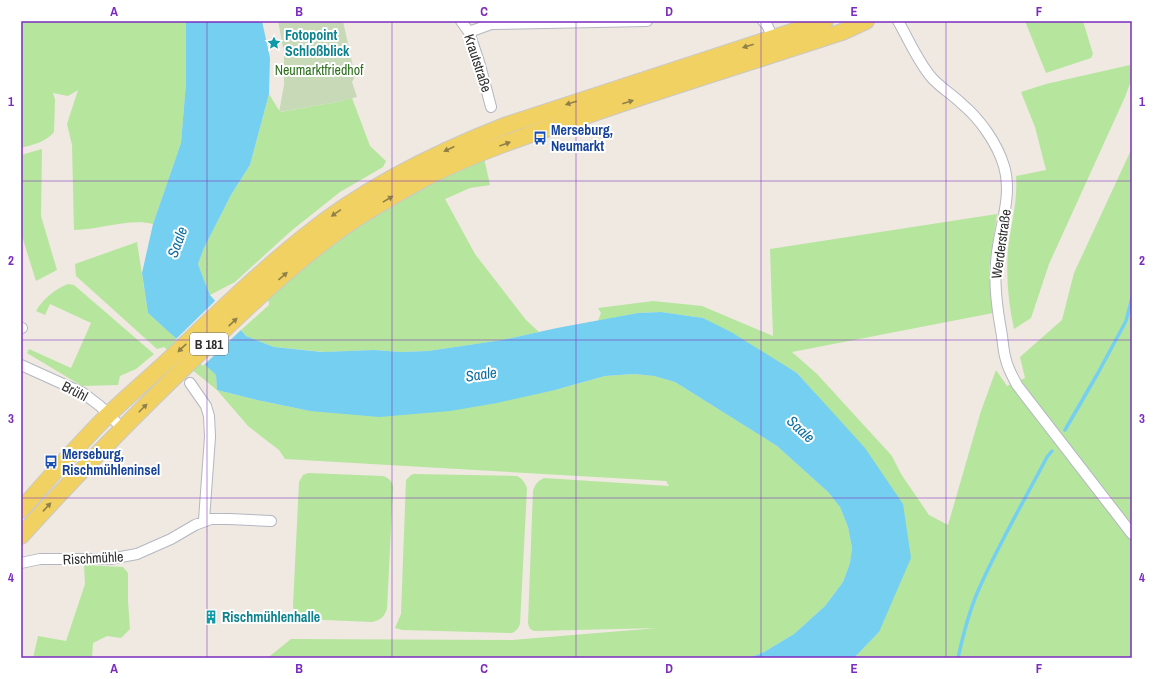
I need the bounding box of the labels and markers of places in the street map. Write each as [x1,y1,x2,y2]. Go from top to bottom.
place label: Fotopoint Schloßblick [285,26,350,60]
place icon: Fotopoint Schloßblick [266,35,282,51]
place label: Merseburg, Neumarkt [551,121,613,155]
bus stop icon: Merseburg, Neumarkt [532,130,548,146]
place label: Merseburg, Rischmühleninsel [62,445,160,479]
bus stop icon: Merseburg, Rischmühleninsel [43,454,59,470]
place label: Rischmühlenhalle [222,608,320,626]
building icon: Rischmühlenhalle [203,609,219,625]

